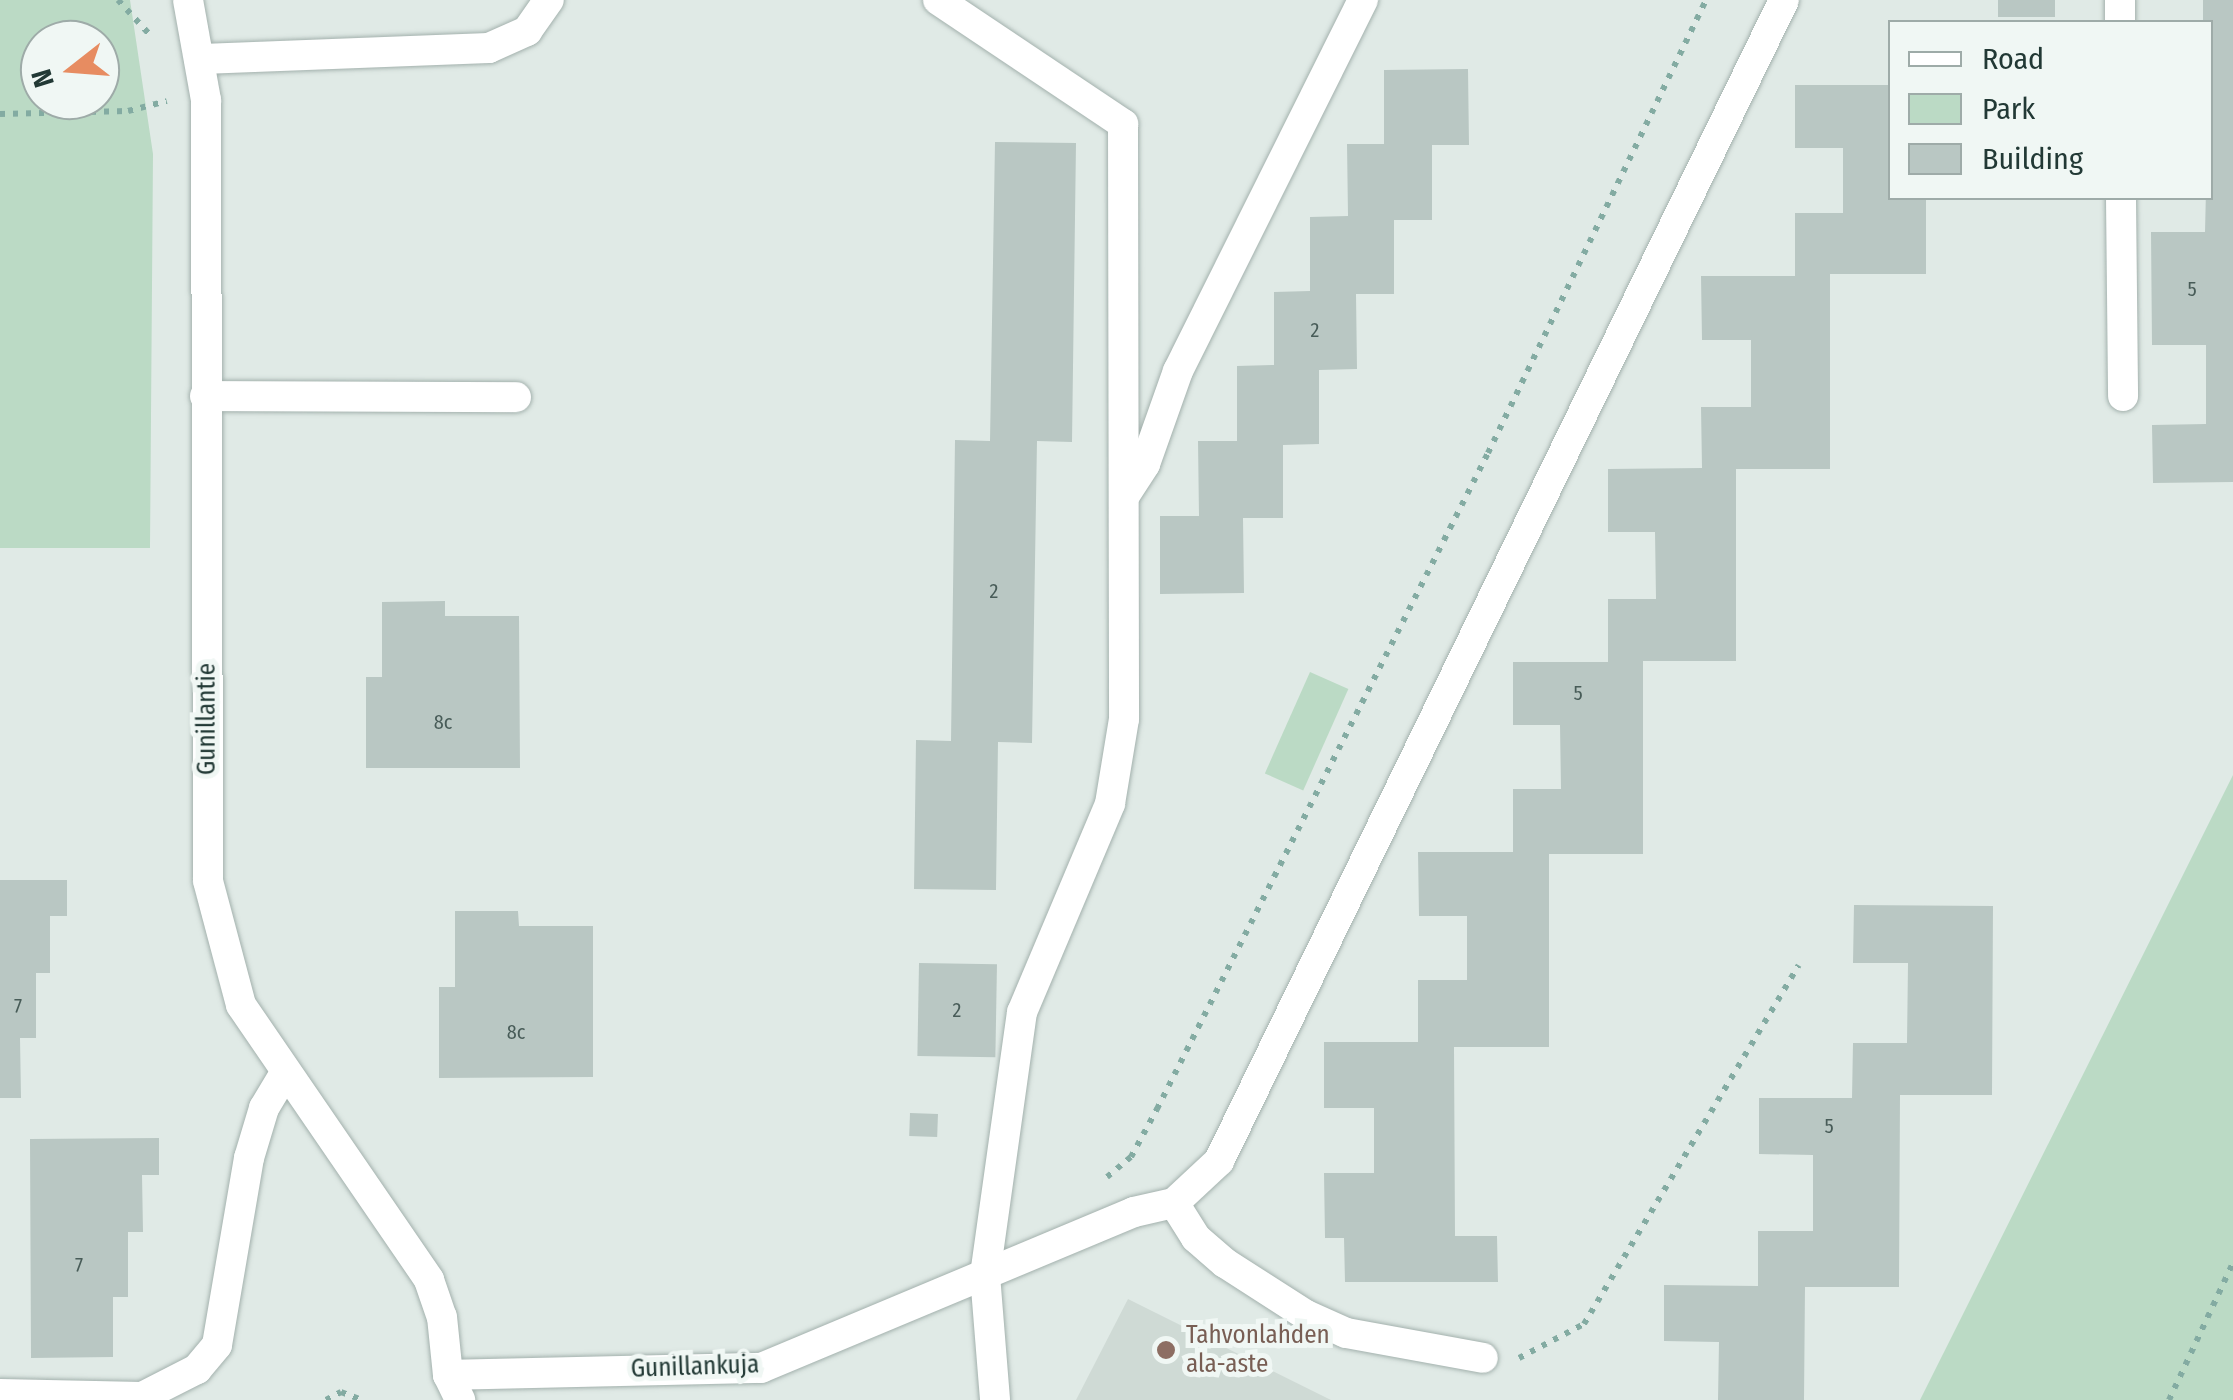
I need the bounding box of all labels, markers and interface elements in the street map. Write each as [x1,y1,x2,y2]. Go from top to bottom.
north arrow [20,20,120,120]
legend [1888,20,2213,200]
text: Road [1982,41,2044,77]
text: N [25,65,61,91]
text: Park [1982,91,2035,127]
text: Building [1982,141,2083,177]
house number: 5 [2187,277,2197,301]
house number: 2 [1311,318,1319,342]
house number: 2 [990,579,998,603]
street label: Gunillantie [192,663,222,775]
house number: 5 [1573,681,1583,705]
house number: 8c [434,710,452,734]
house number: 7 [14,994,22,1018]
house number: 2 [953,998,961,1022]
house number: 8c [507,1020,525,1044]
house number: 5 [1824,1114,1834,1138]
house number: 7 [75,1253,83,1277]
place label: Tahvonlahden ala-aste [1186,1321,1330,1380]
marker: Tahvonlahden ala-aste [1155,1339,1177,1361]
street label: Gunillankuja [630,1350,760,1384]

